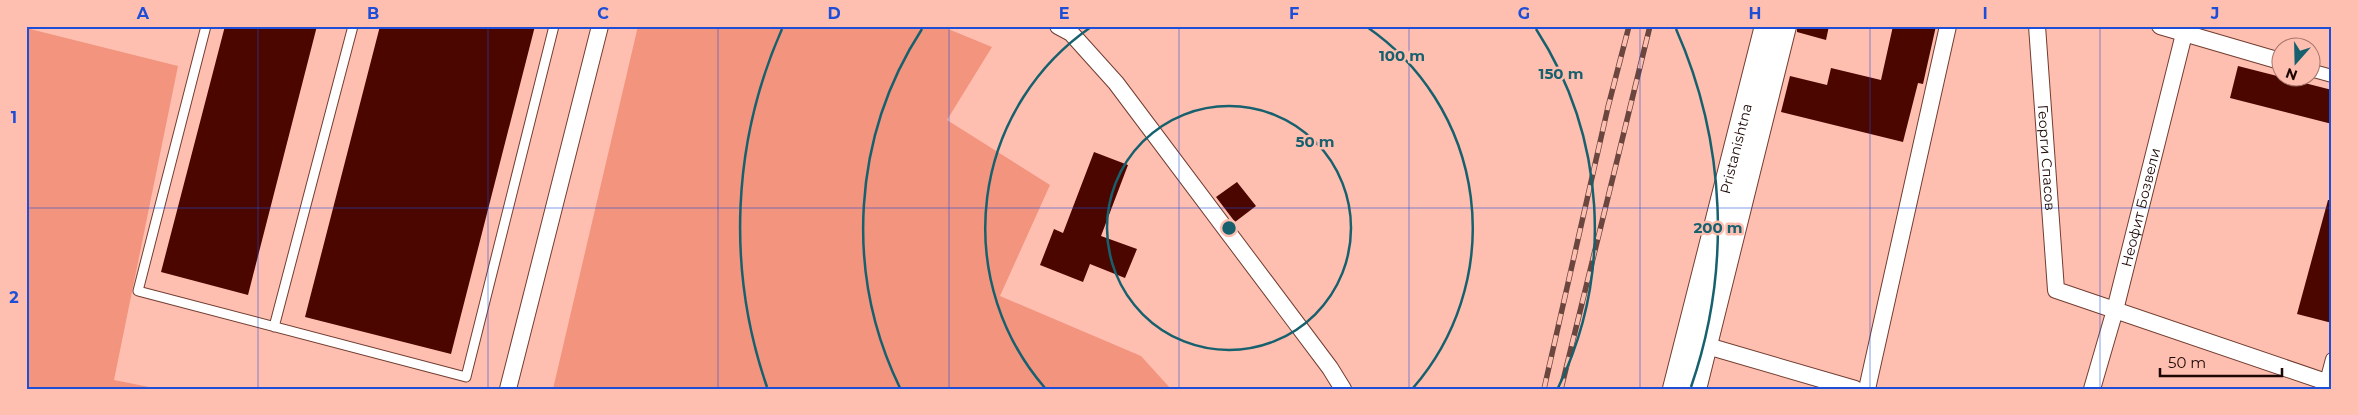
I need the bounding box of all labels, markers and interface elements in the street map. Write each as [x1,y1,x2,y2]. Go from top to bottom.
text: A [136,4,150,23]
text: B [367,4,379,23]
text: C [597,4,609,23]
text: D [827,4,841,23]
text: E [1059,4,1069,23]
text: F [1289,4,1299,23]
text: G [1518,4,1530,23]
text: H [1749,4,1761,23]
text: I [1982,4,1988,23]
text: J [2210,4,2219,23]
north arrow [2270,38,2320,88]
text: 100 m [1379,46,1425,65]
text: 150 m [1539,64,1583,83]
text: N [2283,64,2300,85]
street label: Pristanishtna [1716,102,1756,196]
street label: Георги Спасов [2034,104,2059,211]
text: 1 [11,108,17,127]
text: 50 m [1295,132,1335,151]
street label: Неофит Бозвели [2117,146,2164,269]
text: 200 m [1693,218,1743,237]
centre of rings [1220,219,1238,237]
text: 2 [9,288,19,307]
scale bar [2160,345,2283,377]
text: 50 m [2168,353,2206,372]

